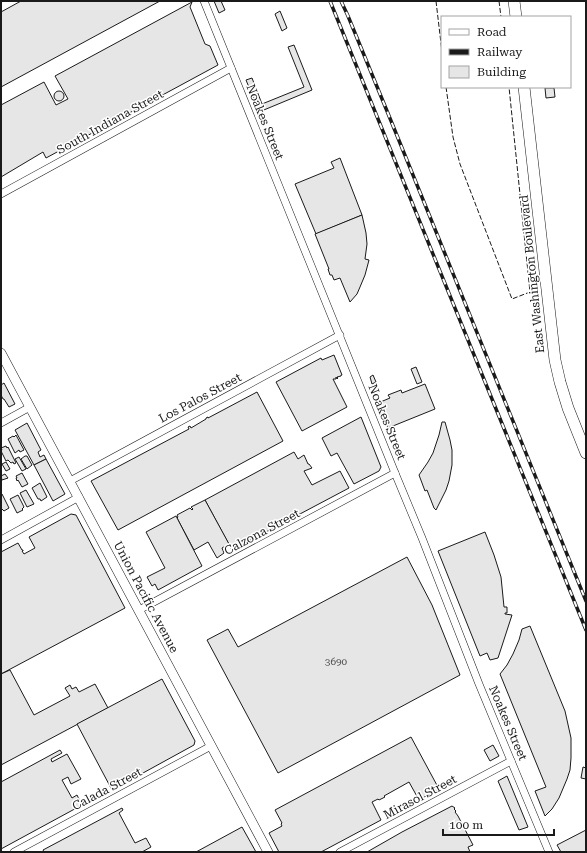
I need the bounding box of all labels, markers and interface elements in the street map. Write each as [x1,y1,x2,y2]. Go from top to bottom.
legend [441,16,571,88]
text: Road [477,25,507,39]
text: Railway [477,45,523,59]
text: Building [477,65,526,79]
street label: Noakes Street [243,82,287,162]
street label: South Indiana Street [54,87,166,157]
street label: East Washington Boulevard [517,194,547,354]
street label: Los Palos Street [156,370,244,426]
street label: Noakes Street [365,382,409,462]
street label: Calzona Street [222,506,303,558]
street label: Union Pacific Avenue [111,539,182,656]
house number: 3690 [325,656,348,667]
street label: Noakes Street [486,683,530,763]
street label: Calada Street [70,765,145,813]
street label: Mirasol Street [381,772,459,822]
scale bar [443,811,554,837]
text: 100 m [449,818,483,832]

